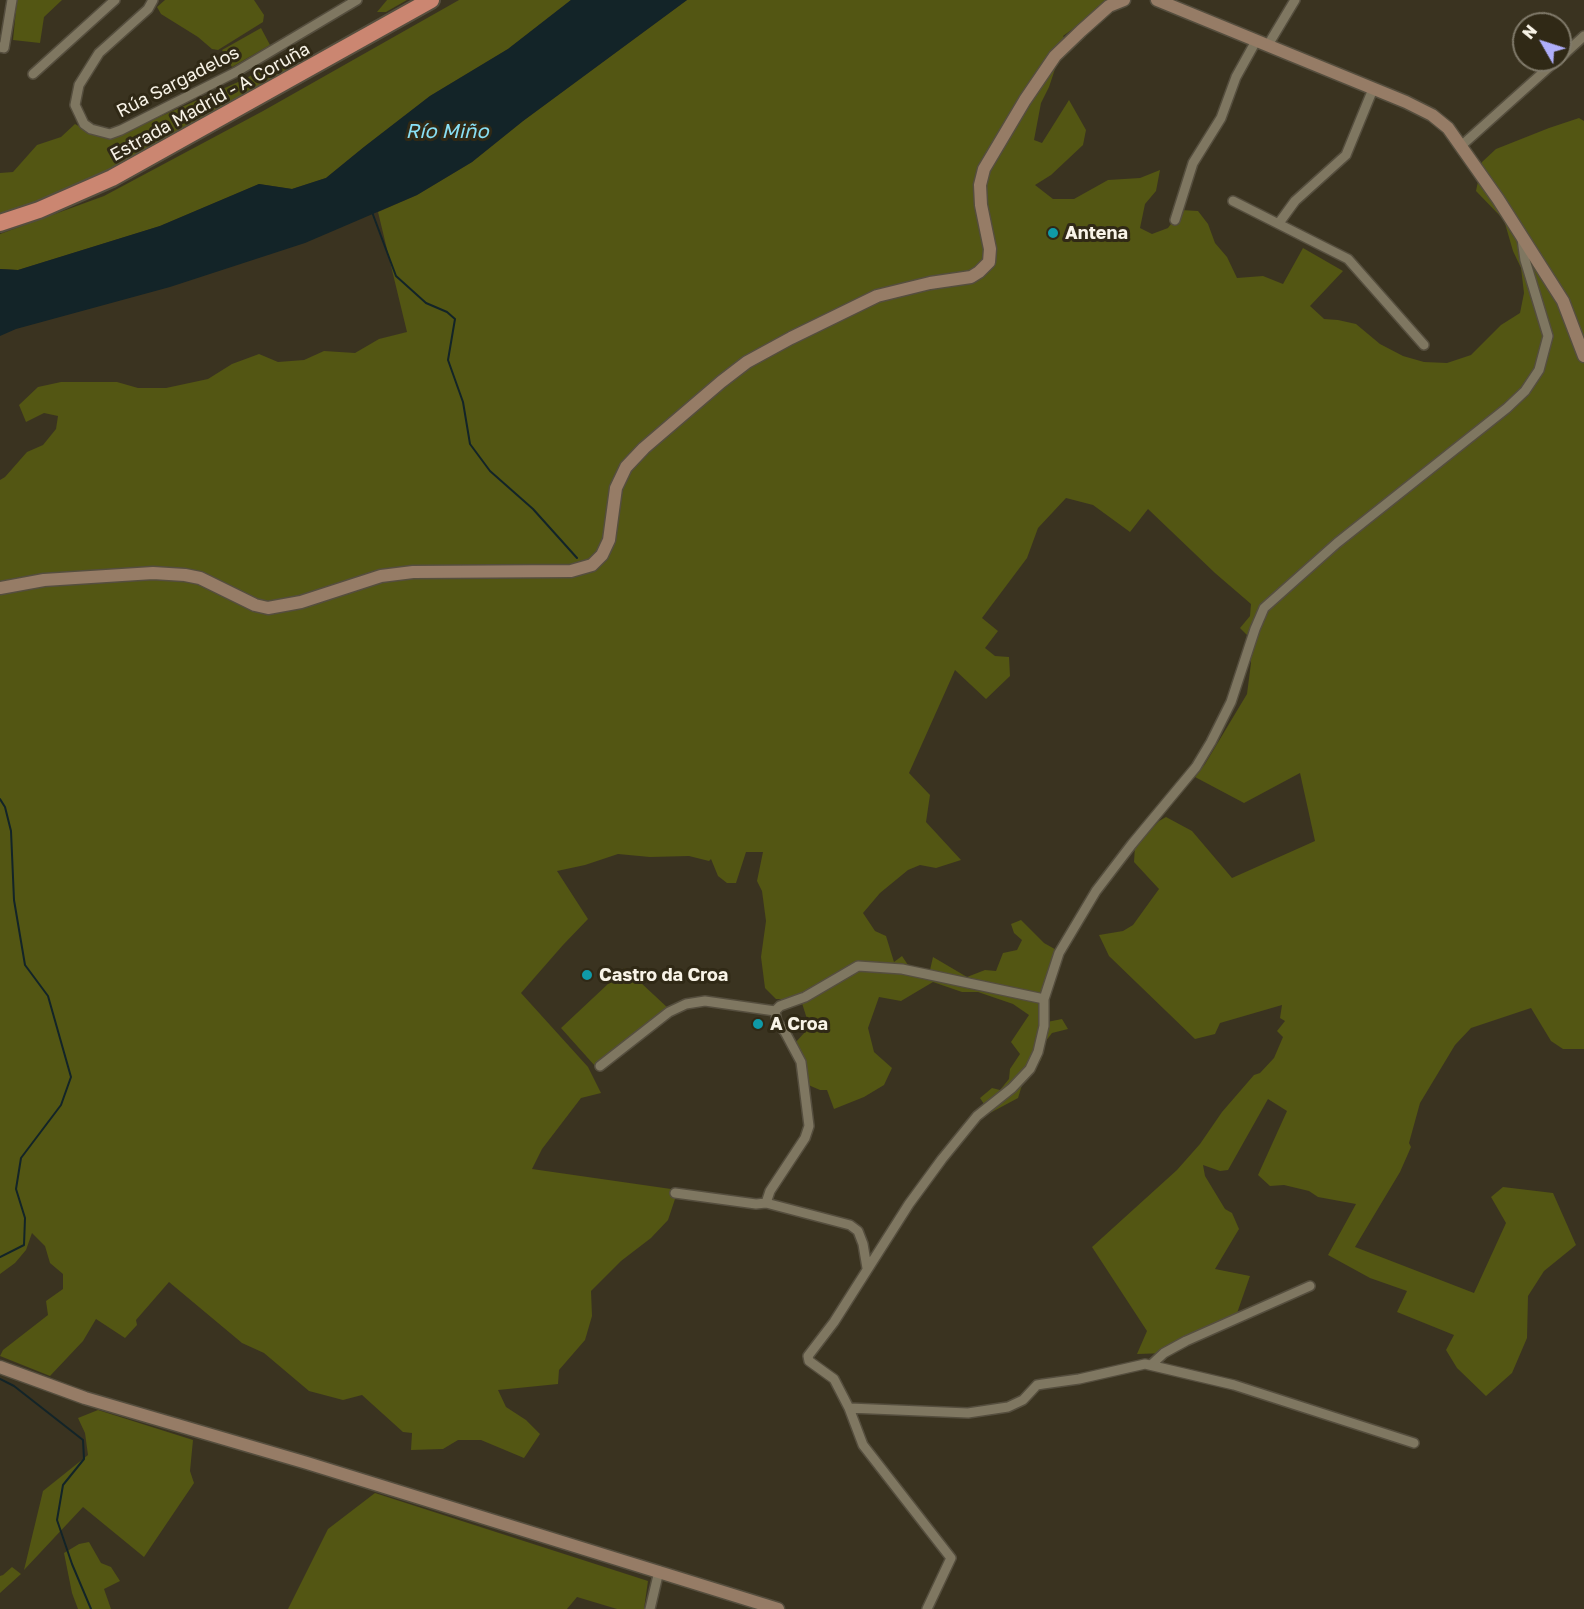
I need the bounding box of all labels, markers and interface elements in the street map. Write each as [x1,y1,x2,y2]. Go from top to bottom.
north arrow [1512,12,1572,72]
text: N [1518,21,1541,43]
street label: Estrada Madrid - A Coruña [107,38,313,166]
street label: Rúa Sargadelos [113,42,243,122]
water label: Río Miño [406,120,488,144]
place label: Antena [1065,222,1128,244]
marker: Antena [1046,226,1060,240]
place label: Castro da Croa [599,964,728,986]
marker: Castro da Croa [580,968,594,982]
place label: A Croa [770,1013,828,1035]
marker: A Croa [751,1017,765,1031]

